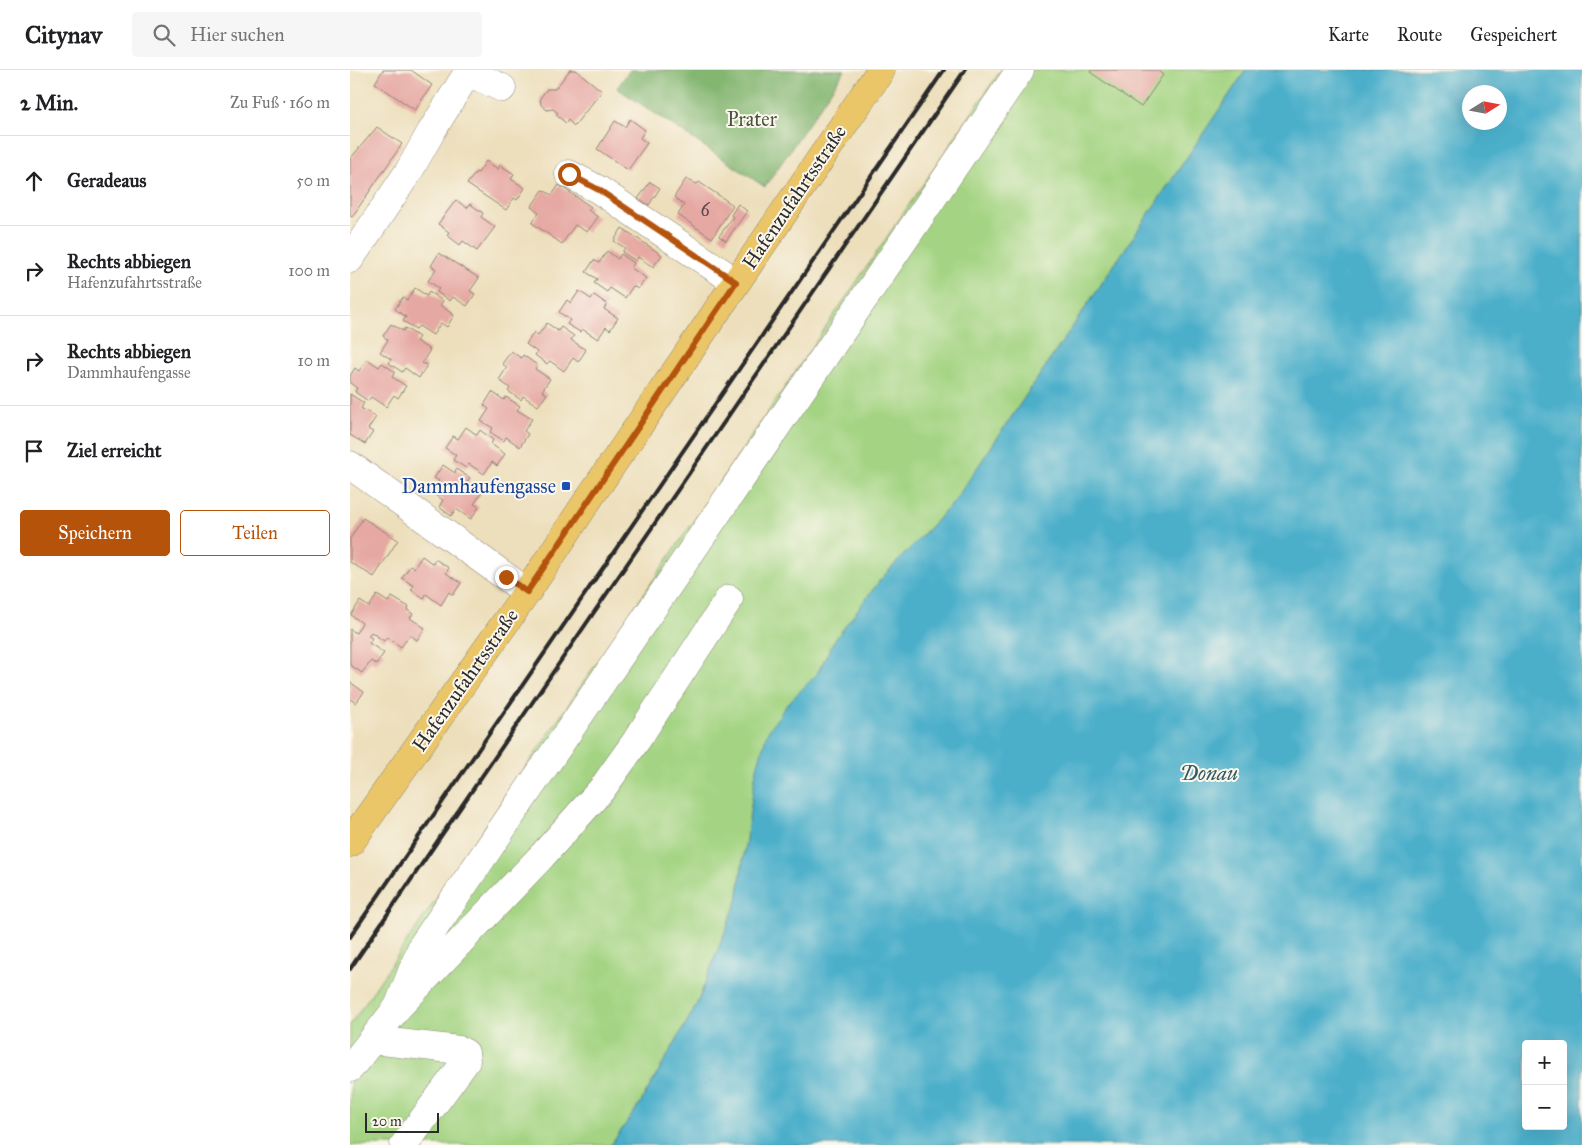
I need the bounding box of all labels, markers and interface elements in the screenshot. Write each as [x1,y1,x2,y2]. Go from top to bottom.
search box [132,12,482,57]
text: Citynav [25,20,102,50]
icon: search [150,21,178,49]
text: Hier suchen [190,23,285,46]
text: Karte [1328,24,1369,46]
text: Route [1397,24,1442,46]
text: Gespeichert [1470,24,1557,46]
north arrow [1462,85,1507,130]
text: 2 Min. [20,90,78,116]
text: Zu Fuß · 160 m [230,93,330,112]
park label: Prater [727,107,778,131]
street label: Hafenzufahrtsstraße [737,120,851,274]
route start [558,163,581,186]
icon: ahead [20,167,48,195]
text: Geradeaus [67,169,146,192]
text: 50 m [296,171,330,190]
house number: 6 [700,199,710,221]
text: Rechts abbiegen [67,250,191,273]
icon: right [20,257,48,285]
text: 100 m [288,261,330,280]
text: Hafenzufahrtsstraße [67,273,202,292]
text: Rechts abbiegen [67,340,191,363]
icon: right [20,347,48,375]
text: 10 m [298,351,330,370]
text: Dammhaufengasse [67,363,191,382]
icon: arrive [20,437,48,465]
text: Ziel erreicht [67,439,161,462]
place label: Dammhaufengasse [402,474,556,499]
marker: Dammhaufengasse [560,480,572,492]
button: Speichern [20,510,170,556]
button: Teilen [180,510,330,556]
route end [495,566,518,589]
street label: Hafenzufahrtsstraße [407,604,523,756]
water label: Donau [1180,760,1238,786]
map controls [1522,1040,1567,1130]
button: + [1522,1040,1567,1085]
button: − [1522,1085,1567,1130]
scale bar [365,1110,439,1133]
text: 20 m [372,1113,402,1130]

